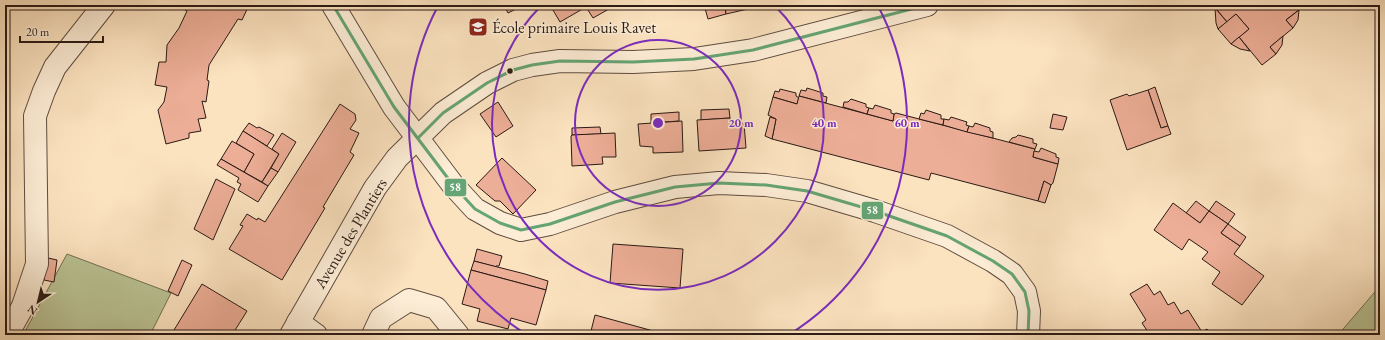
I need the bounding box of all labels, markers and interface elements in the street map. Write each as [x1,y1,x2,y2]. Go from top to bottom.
school or university icon: École primaire Louis Ravet [467,16,489,38]
place label: École primaire Louis Ravet [492,17,656,38]
scale bar [20,18,103,44]
text: 20 m [26,24,50,40]
unlabelled marker [505,66,515,76]
text: 20 m [728,115,754,131]
text: 40 m [811,115,837,131]
text: 60 m [894,115,920,131]
centre of rings [651,116,665,130]
street label: Avenue des Plantiers [309,174,392,293]
line badge: 58 [444,178,467,197]
text: 58 [449,180,461,194]
line badge: 58 [861,201,884,220]
text: 58 [866,203,878,217]
north arrow [18,282,58,322]
text: N [25,302,40,318]

